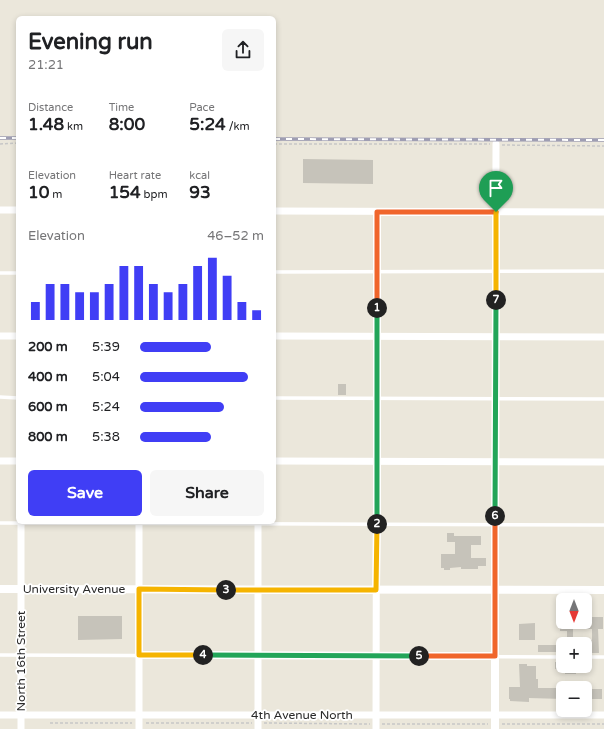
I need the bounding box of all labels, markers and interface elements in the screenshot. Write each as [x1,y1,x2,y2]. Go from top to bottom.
text: Evening run [28,29,153,55]
button: share [222,29,264,71]
text: 21:21 [28,57,64,73]
text: Distance [28,101,73,114]
text: Time [109,101,134,114]
text: Pace [189,101,215,114]
text: 1.48 [28,114,64,135]
text: 8:00 [109,114,145,135]
text: 5:24 [189,114,226,135]
text: km [64,120,83,133]
text: /km [226,120,250,133]
text: Elevation [28,169,76,182]
text: Heart rate [109,169,161,182]
text: kcal [189,169,210,182]
pin [479,171,513,212]
icon: arrive [485,177,507,199]
text: 10 [28,182,49,203]
text: 154 [109,182,141,203]
text: 93 [189,182,211,203]
text: m [49,188,62,201]
text: bpm [141,188,168,201]
text: Elevation [28,228,85,244]
text: 46–52 m [207,228,264,244]
pin: 7 [486,290,506,310]
text: 7 [493,293,499,306]
pin: 1 [367,298,387,318]
text: 1 [374,301,380,314]
text: 200 m [28,339,68,355]
text: 5:39 [92,339,120,355]
text: 400 m [28,369,68,385]
text: 5:04 [92,369,120,385]
text: 600 m [28,399,68,415]
text: 5:24 [92,399,120,415]
text: 800 m [28,429,68,445]
text: 5:38 [92,429,120,445]
button: Save [28,470,142,516]
button: Share [150,470,264,516]
pin: 6 [485,506,505,526]
text: 6 [492,509,498,522]
pin: 2 [367,514,387,534]
text: 2 [374,517,380,530]
pin: 3 [216,580,236,600]
street label: University Avenue [23,582,126,596]
text: 3 [223,583,229,596]
north arrow [556,593,592,629]
map controls [556,593,592,717]
street label: North 16th Street [14,610,28,711]
button: + [556,637,592,673]
pin: 4 [193,645,213,665]
pin: 5 [409,646,429,666]
text: 4 [200,648,206,661]
text: 5 [416,649,422,662]
button: − [556,681,592,717]
street label: 4th Avenue North [251,708,353,722]

